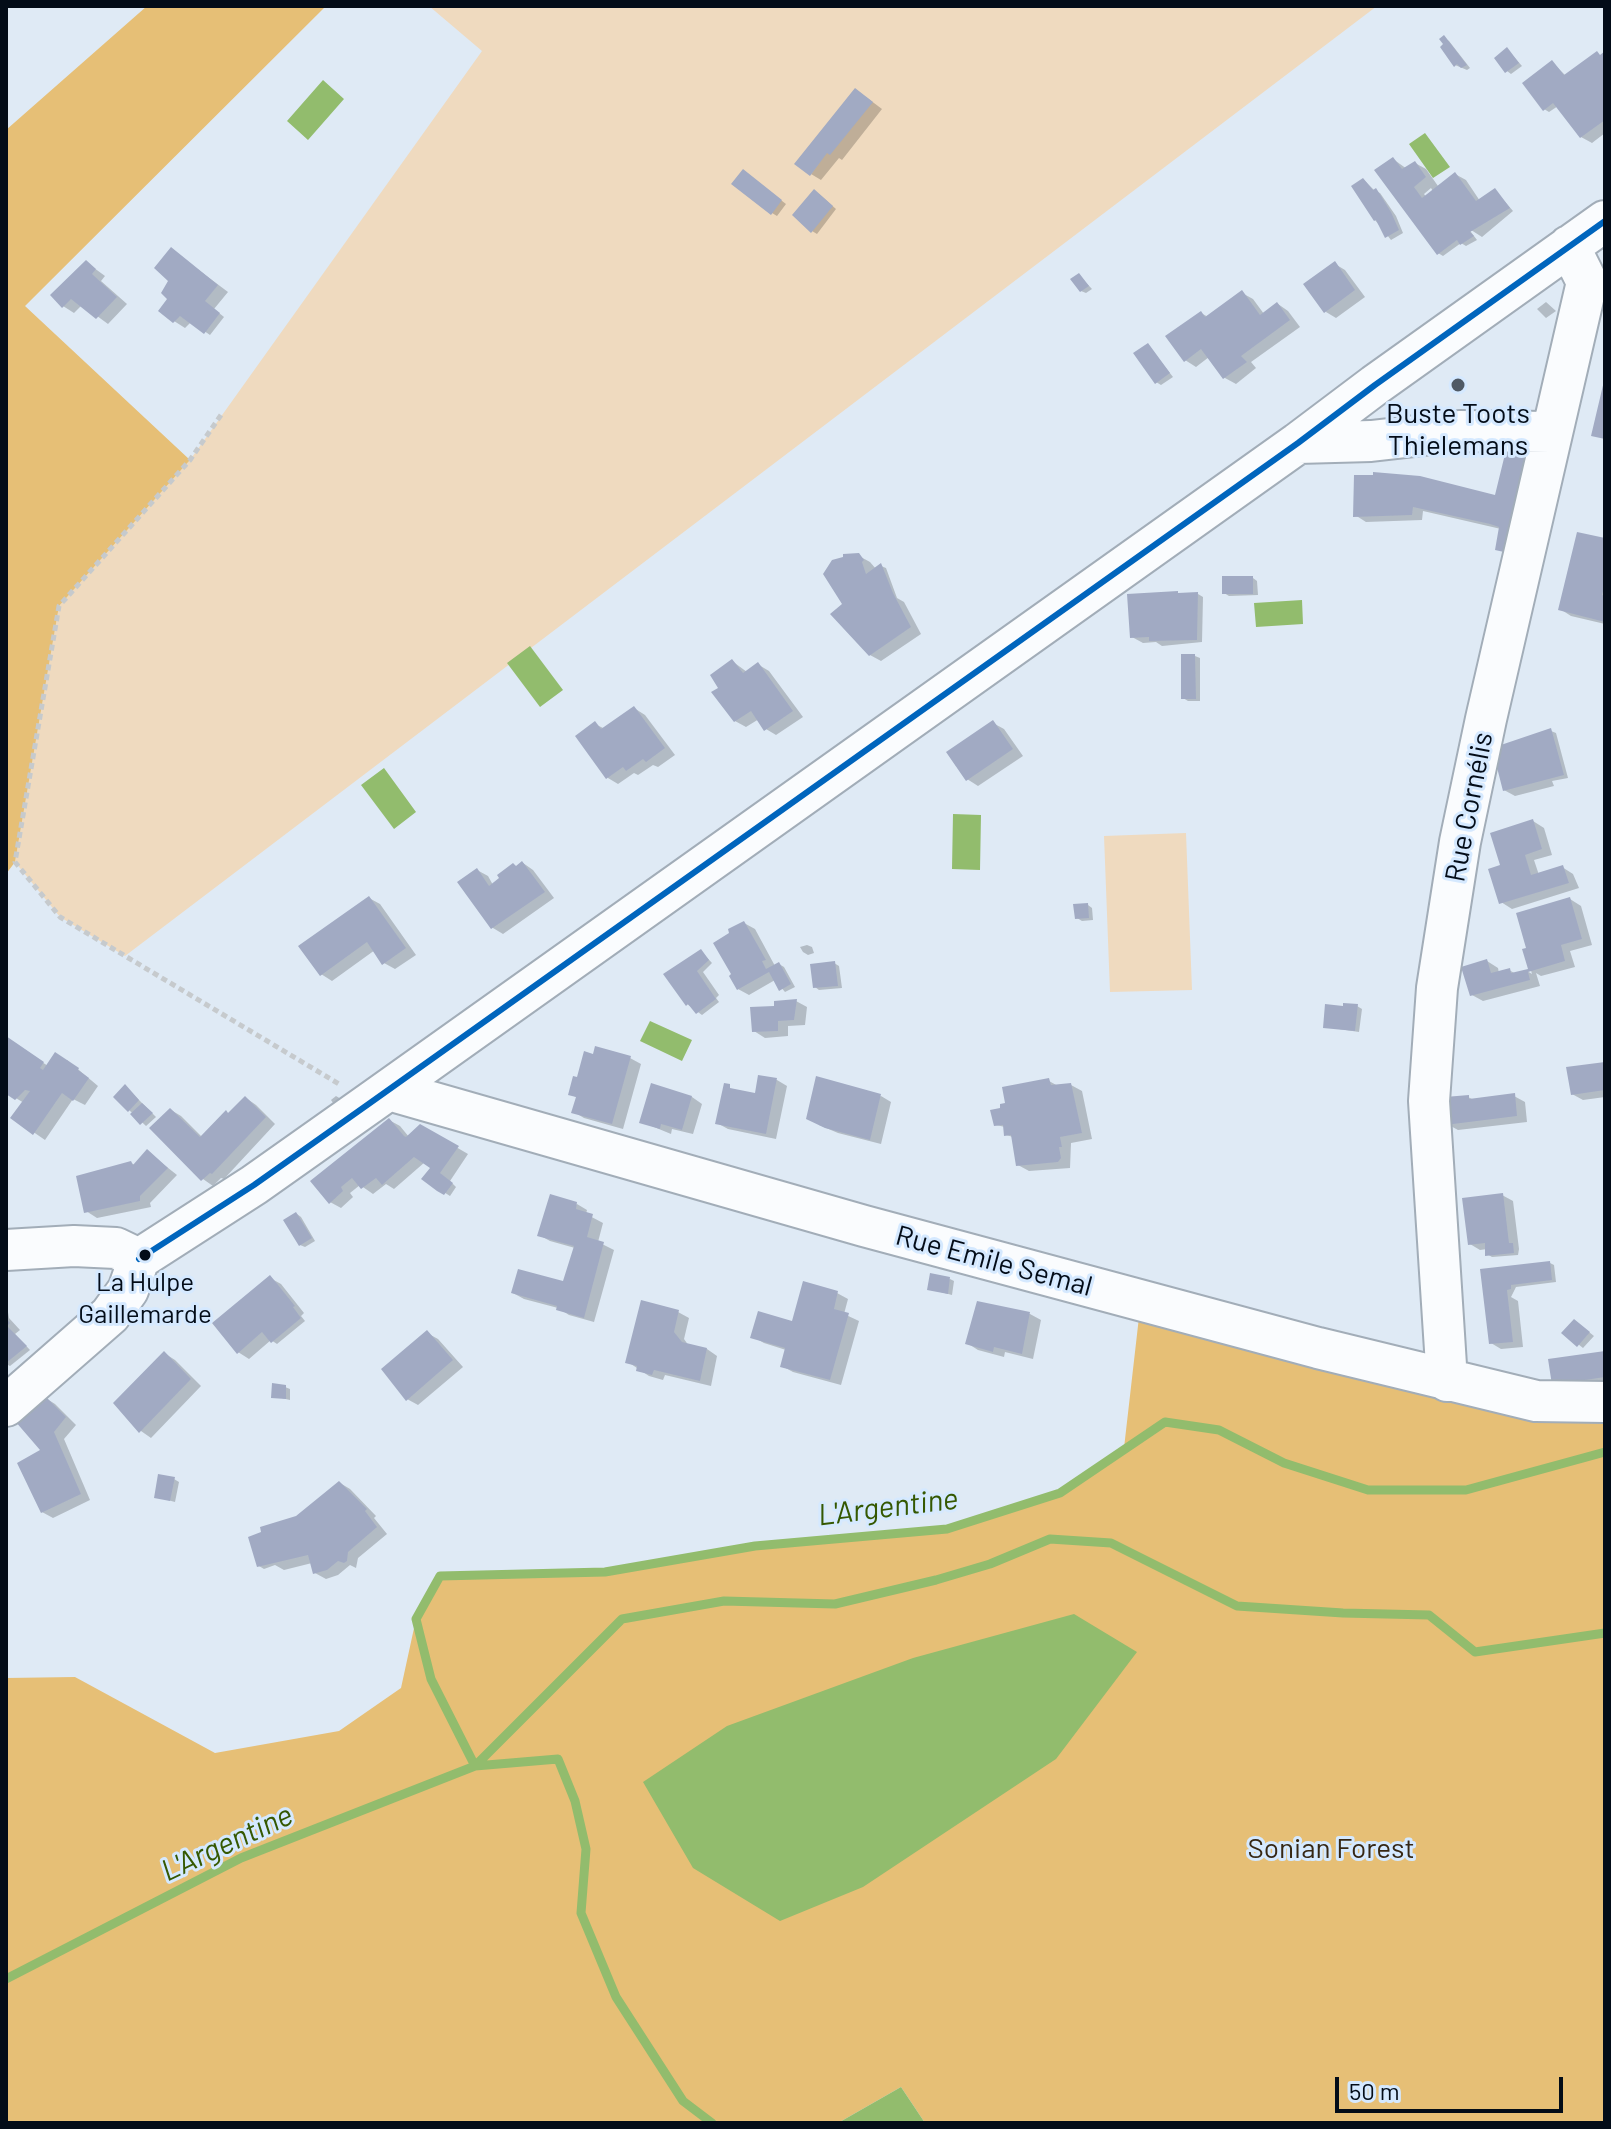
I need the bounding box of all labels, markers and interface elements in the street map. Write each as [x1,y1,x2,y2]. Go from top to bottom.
marker: Buste Toots Thielemans [1449,376,1467,394]
place label: Buste Toots Thielemans [1386,397,1530,463]
street label: Rue Cornélis [1438,729,1500,885]
street label: Rue Emile Semal [892,1219,1096,1303]
marker: La Hulpe Gaillemarde [137,1247,153,1263]
place label: La Hulpe Gaillemarde [78,1266,212,1328]
water label: L'Argentine [816,1481,960,1533]
water label: L'Argentine [155,1797,299,1889]
park label: Sonian Forest [1247,1832,1415,1866]
scale bar [1339,2061,1567,2111]
text: 50 m [1349,2076,1400,2105]

